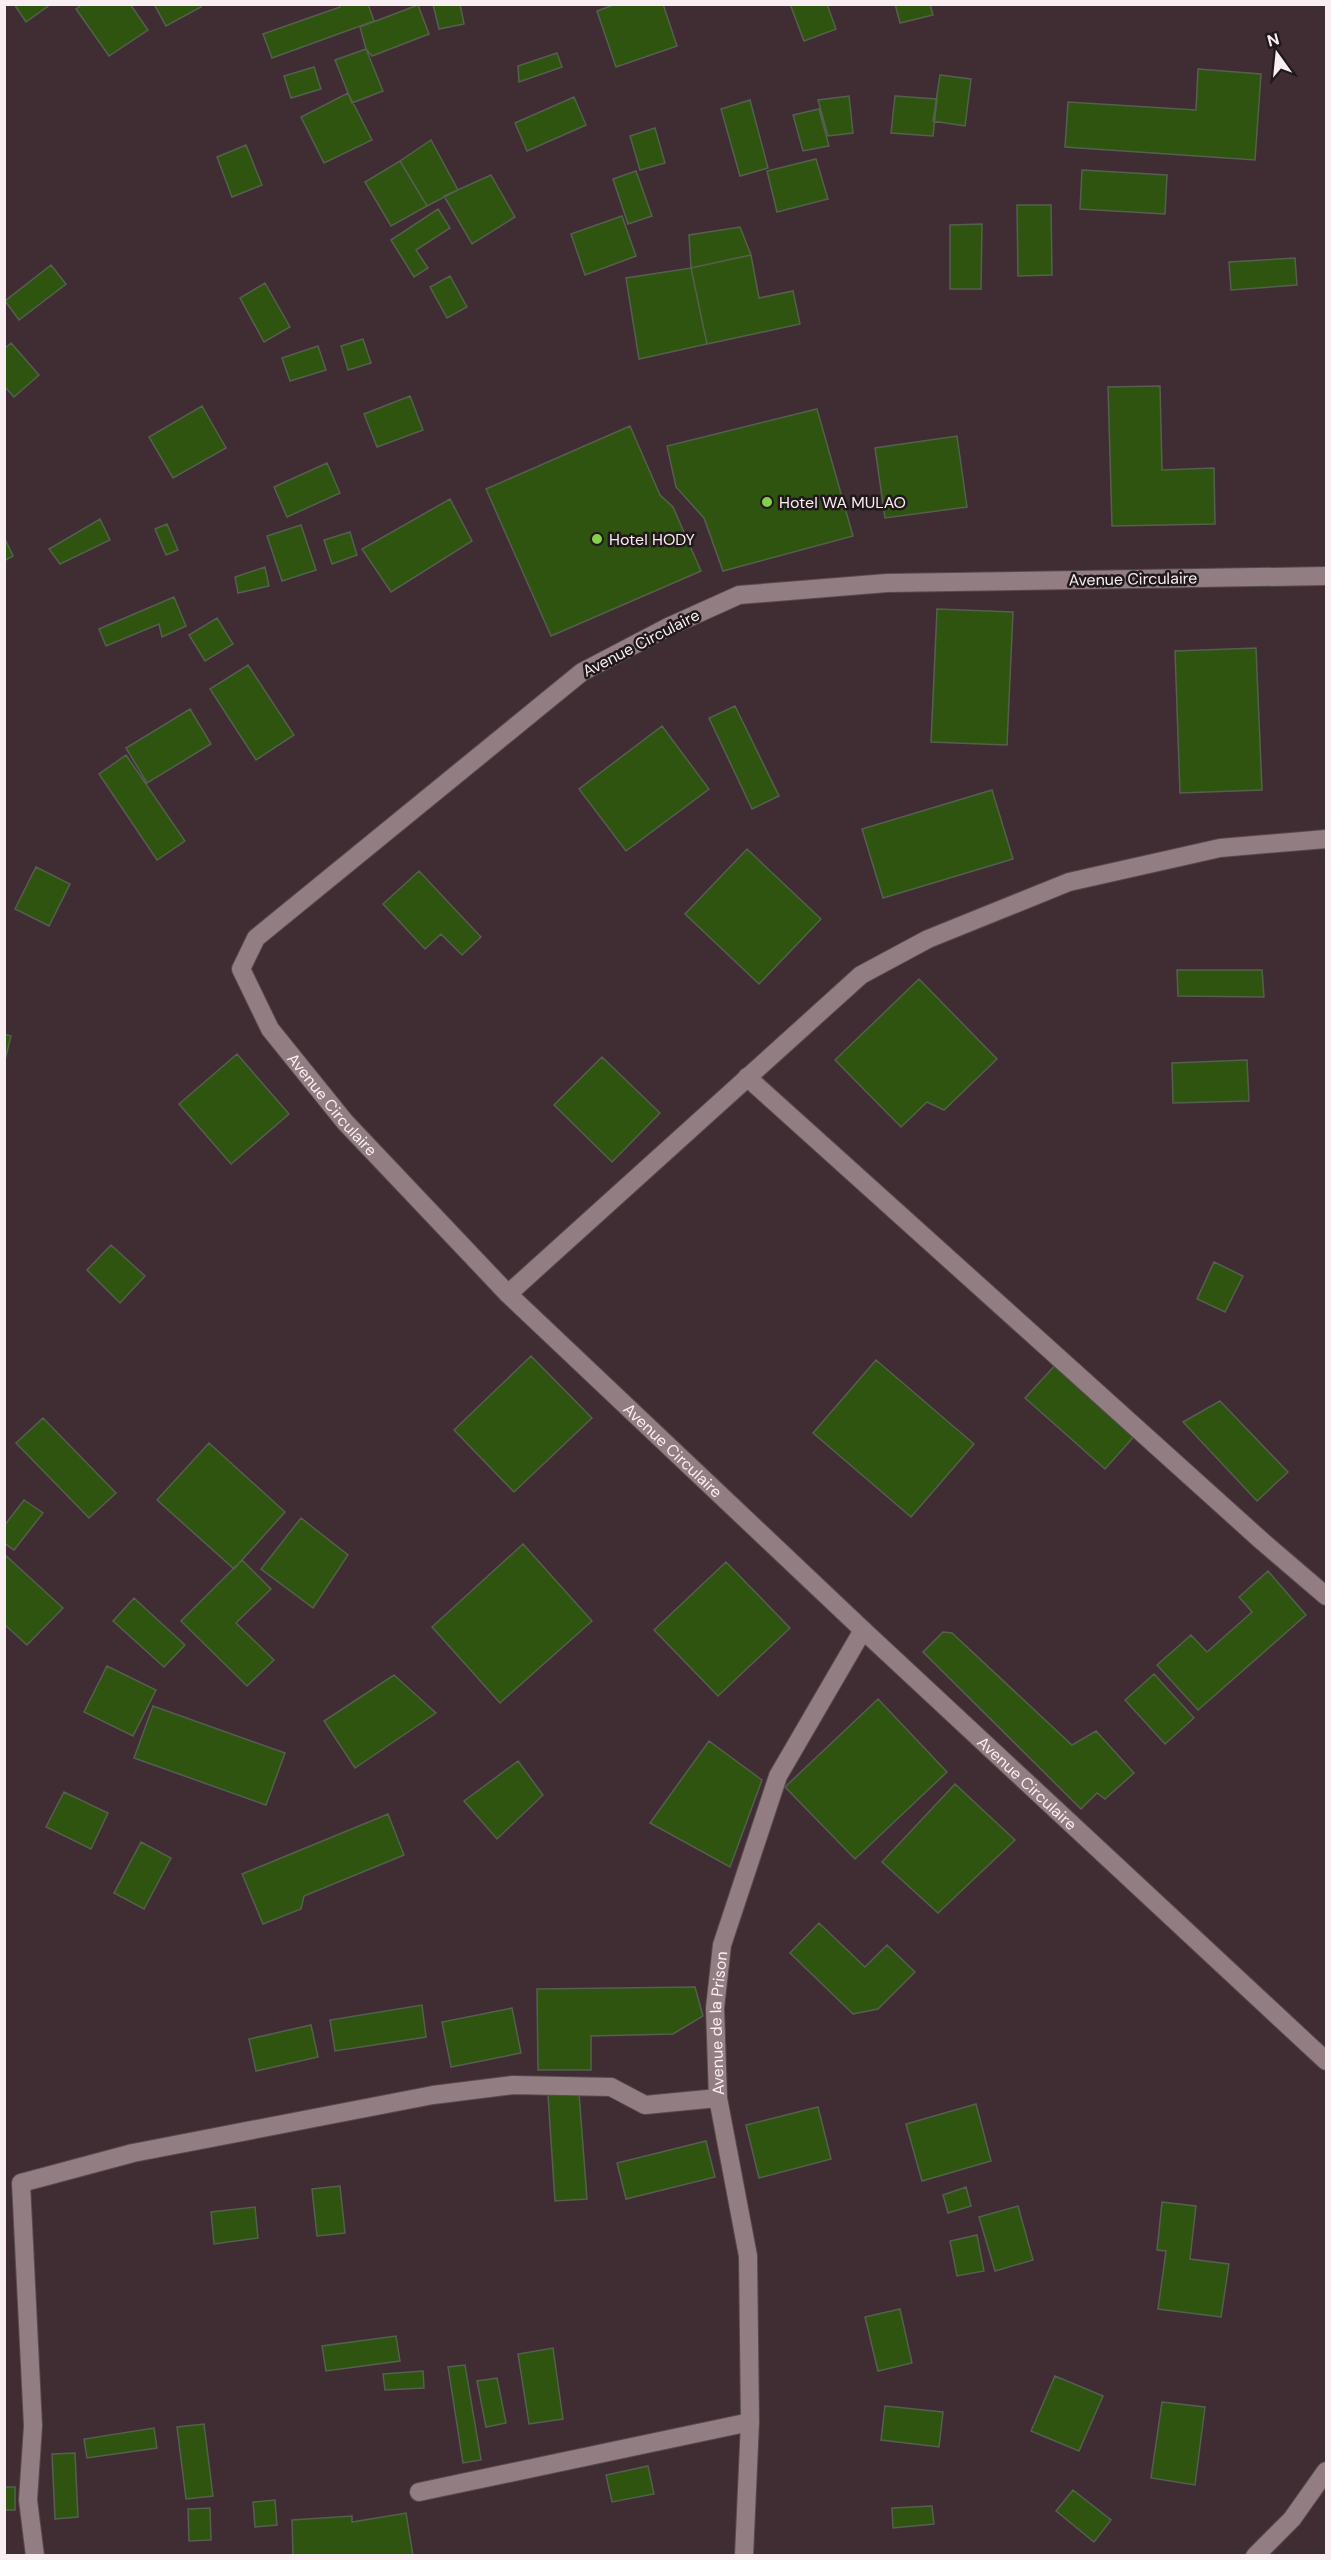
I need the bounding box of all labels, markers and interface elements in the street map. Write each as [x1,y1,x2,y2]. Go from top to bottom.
north arrow [1247,24,1307,84]
text: N [1265,28,1282,52]
place label: Hotel WA MULAO [779,492,906,513]
marker: Hotel WA MULAO [760,495,774,509]
place label: Hotel HODY [609,529,695,550]
marker: Hotel HODY [590,532,604,546]
street label: Avenue Circulaire [1068,567,1198,591]
street label: Avenue Circulaire [579,604,703,682]
street label: Avenue Circulaire [283,1048,382,1160]
street label: Avenue Circulaire [619,1398,727,1502]
street label: Avenue Circulaire [973,1731,1082,1835]
street label: Avenue de la Prison [704,1950,732,2096]

